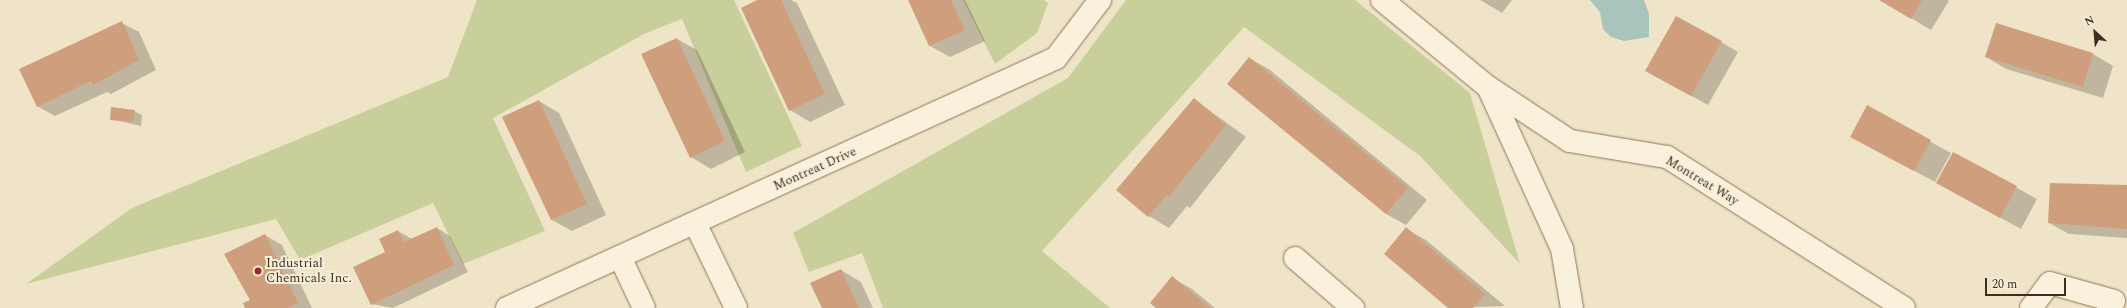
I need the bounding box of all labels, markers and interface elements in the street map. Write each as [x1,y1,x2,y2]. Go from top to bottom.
text: N [2082,11,2097,30]
north arrow [2075,12,2115,52]
street label: Montreat Drive [771,144,859,194]
street label: Montreat Way [1663,153,1741,209]
place label: Industrial Chemicals Inc. [266,256,352,287]
marker: Industrial Chemicals Inc. [253,266,263,276]
scale bar [1987,270,2068,296]
text: 20 m [1992,275,2017,294]

